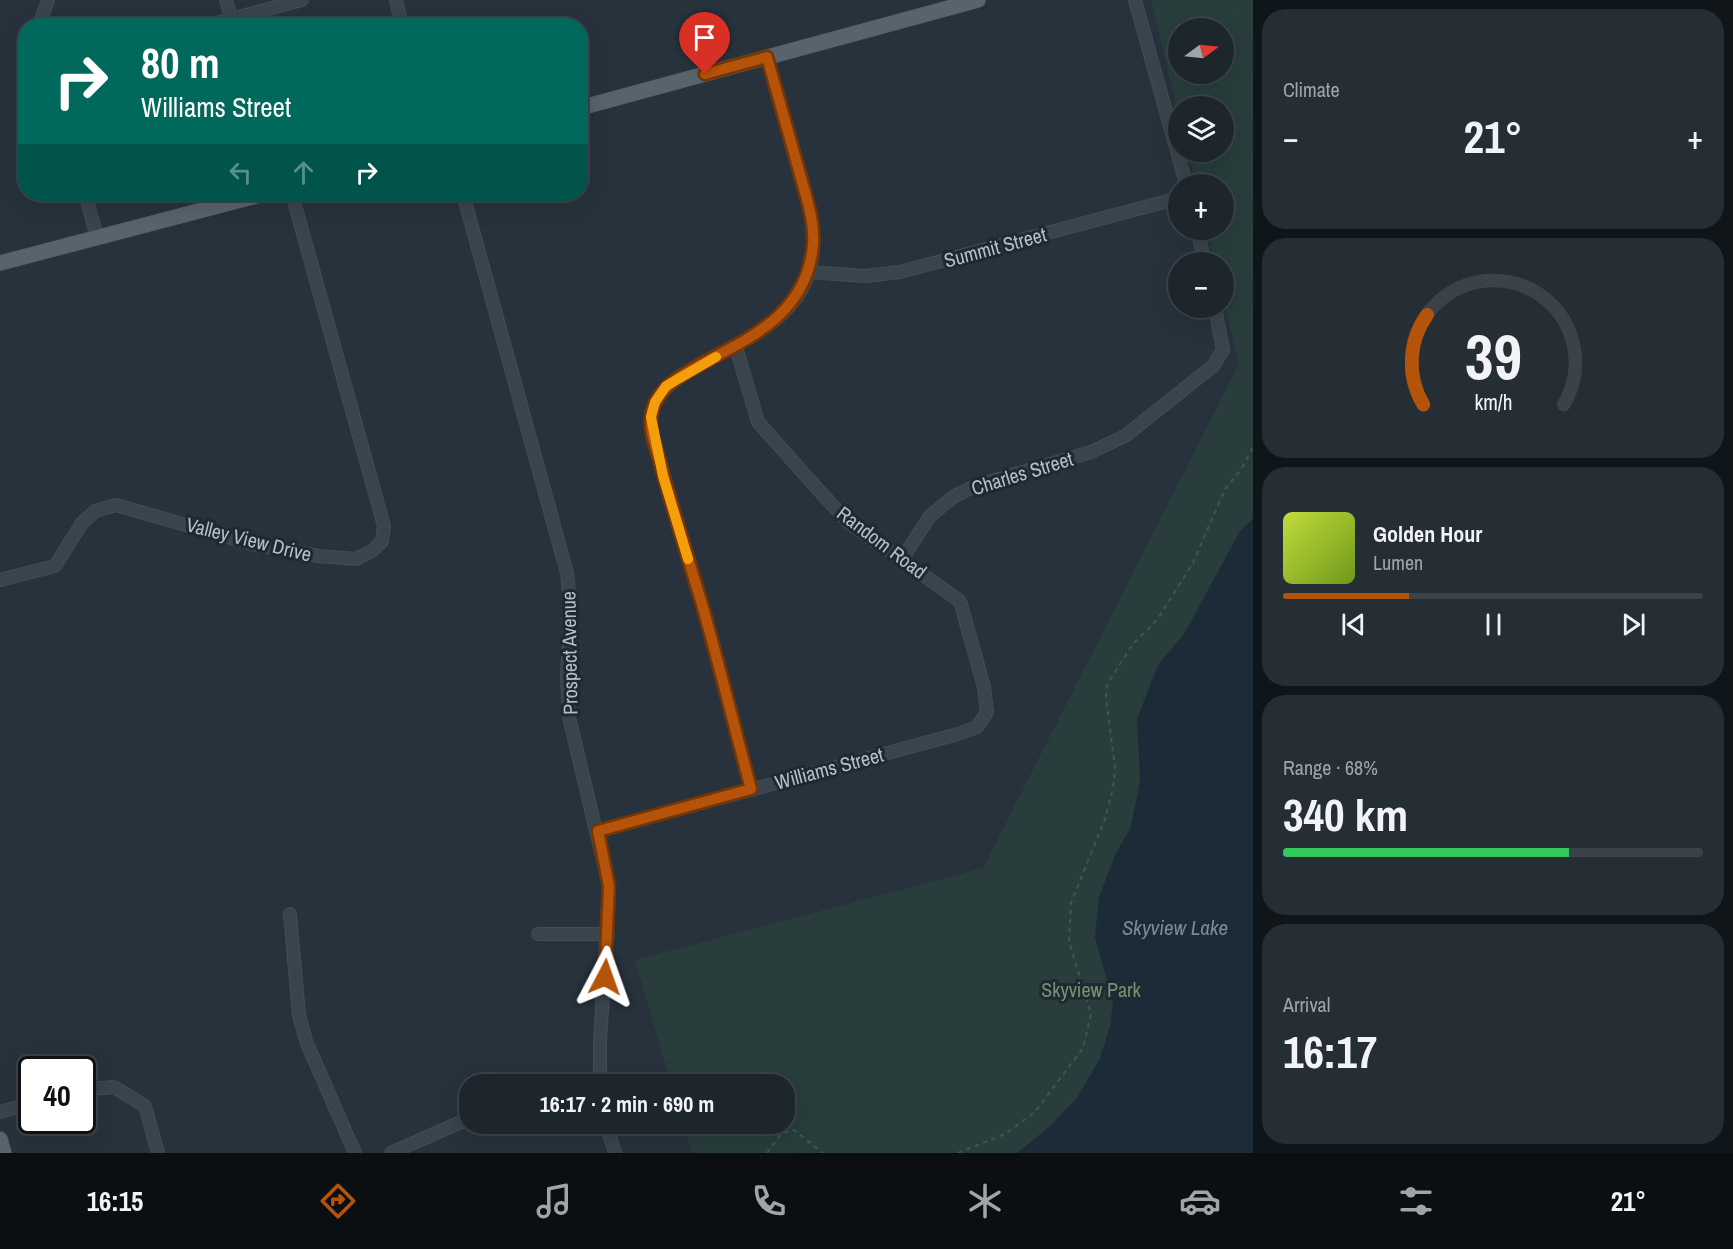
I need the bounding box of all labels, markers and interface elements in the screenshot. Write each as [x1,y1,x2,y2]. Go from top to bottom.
pin [679,12,730,74]
north arrow [1168,18,1234,84]
map controls [1168,18,1234,318]
icon: arrive [688,21,721,54]
text: 80 m [141,35,220,91]
icon: right [42,42,120,120]
text: Climate [1283,76,1340,103]
text: Williams Street [141,89,291,125]
button: layers [1168,96,1234,162]
text: 21° [1463,106,1523,167]
text: − [1283,115,1299,159]
text: + [1687,115,1703,159]
icon: left [224,156,257,189]
icon: ahead [287,156,320,189]
icon: right [350,156,383,189]
button: + [1168,174,1234,240]
street label: Summit Street [941,220,1050,274]
button: − [1168,252,1234,318]
text: 39 [1465,314,1521,398]
text: km/h [1474,388,1512,417]
street label: Charles Street [968,445,1076,501]
street label: Random Road [832,499,932,585]
street label: Valley View Drive [184,510,314,568]
text: Golden Hour [1373,519,1482,549]
text: Lumen [1373,549,1423,576]
street label: Prospect Avenue [554,591,584,715]
icon: previous [1337,608,1370,641]
icon: pause [1477,608,1510,641]
icon: next [1617,608,1650,641]
street label: Williams Street [772,740,887,795]
text: Range · 68% [1283,754,1378,781]
text: 340 km [1283,784,1408,845]
water label: Skyview Lake [1122,913,1228,942]
position arrow [573,945,637,1009]
park label: Skyview Park [1041,976,1141,1003]
text: Arrival [1283,991,1330,1018]
text: 16:17 [1283,1021,1377,1082]
speed limit sign: 40 [18,1056,96,1134]
text: 16:17 · 2 min · 690 m [540,1089,714,1119]
icon: directions [317,1180,359,1222]
icon: music [533,1180,575,1222]
icon: phone [748,1180,790,1222]
icon: climate [964,1180,1006,1222]
icon: car [1179,1180,1221,1222]
icon: filters [1395,1180,1437,1222]
text: 16:15 [87,1183,143,1219]
text: 21° [1611,1183,1646,1219]

